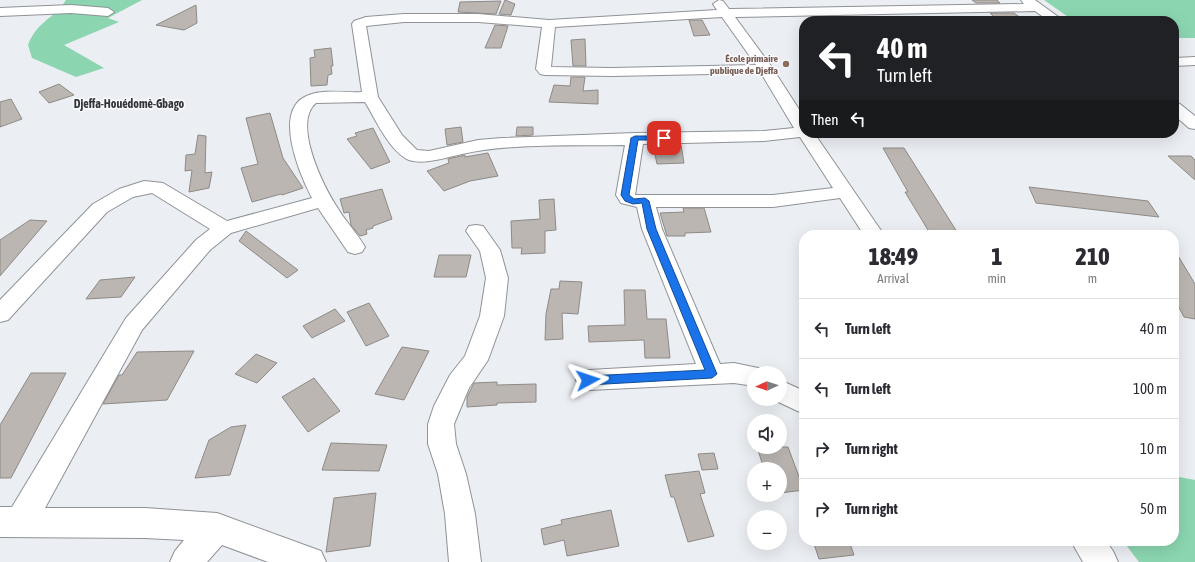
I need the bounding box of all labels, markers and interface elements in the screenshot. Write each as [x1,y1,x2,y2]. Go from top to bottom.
icon: left [811,32,863,84]
text: 40 m [877,32,927,64]
place label: École primaire publique de Djeffa [710,53,778,76]
marker: École primaire publique de Djeffa [781,59,791,69]
text: Turn left [877,65,932,86]
district label: Djeffa-Houédomè-Gbago [74,97,185,111]
icon: left [847,108,869,130]
text: Then [811,111,839,128]
pin [647,121,681,155]
icon: arrive [653,127,675,149]
text: 18:49 [869,243,918,270]
text: 1 [991,243,1002,270]
text: 210 [1076,243,1109,270]
text: Arrival [877,271,909,286]
text: min [987,271,1006,286]
text: m [1088,271,1097,286]
icon: left [811,318,833,340]
text: Turn left [845,320,891,337]
text: 40 m [1140,320,1167,337]
position arrow [567,359,609,401]
north arrow [747,366,787,406]
map controls [747,366,787,550]
icon: left [811,378,833,400]
text: Turn left [845,380,891,397]
text: 100 m [1133,380,1167,397]
button: sound [747,414,787,454]
icon: right [811,438,833,460]
text: Turn right [845,440,898,457]
text: 10 m [1140,440,1167,457]
button: + [747,462,787,502]
icon: right [811,498,833,520]
text: Turn right [845,500,898,517]
text: 50 m [1140,500,1167,517]
button: − [747,510,787,550]

